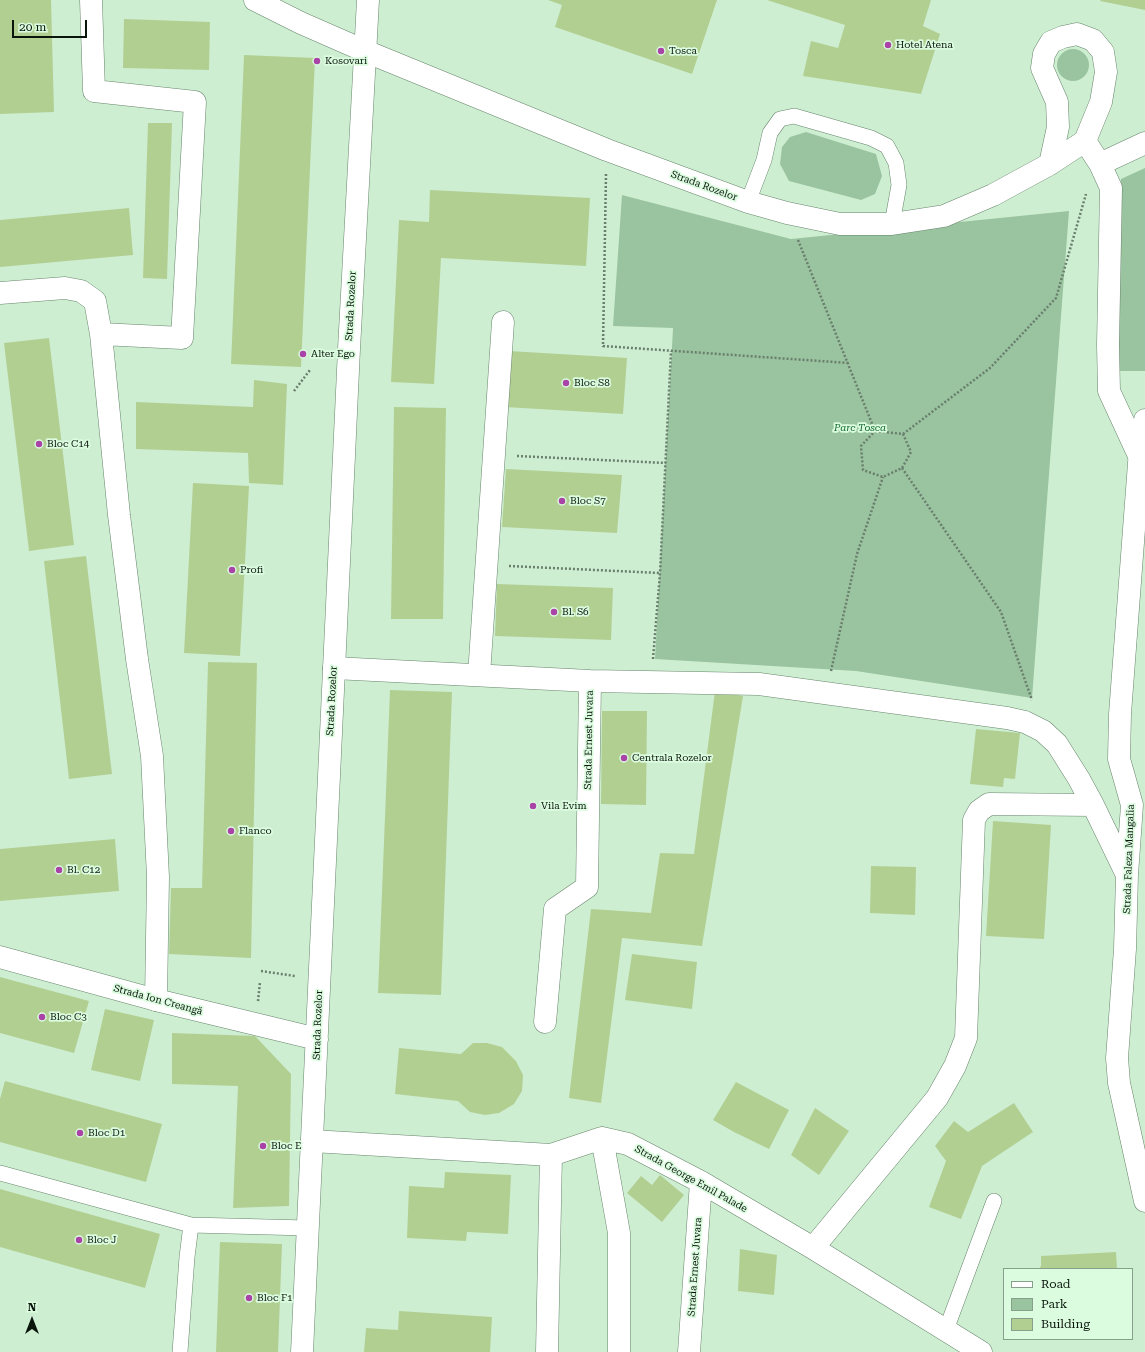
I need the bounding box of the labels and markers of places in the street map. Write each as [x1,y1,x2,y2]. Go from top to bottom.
place label: Hotel Atena [896,39,953,51]
marker: Hotel Atena [883,40,893,50]
place label: Tosca [669,45,697,57]
marker: Tosca [656,46,666,56]
place label: Kosovari [325,55,367,67]
marker: Kosovari [312,56,322,66]
place label: Alter Ego [311,348,355,360]
marker: Alter Ego [298,349,308,359]
place label: Bloc S8 [574,377,610,389]
marker: Bloc S8 [561,378,571,388]
place label: Bloc C14 [47,438,89,450]
marker: Bloc C14 [34,439,44,449]
place label: Bloc S7 [570,495,606,507]
marker: Bloc S7 [557,496,567,506]
place label: Profi [240,564,263,576]
marker: Profi [227,565,237,575]
place label: Bl. S6 [562,606,589,618]
marker: Bl. S6 [549,607,559,617]
place label: Centrala Rozelor [632,752,712,764]
marker: Centrala Rozelor [619,753,629,763]
place label: Vila Evim [541,800,587,812]
marker: Vila Evim [528,801,538,811]
place label: Flanco [239,825,272,837]
marker: Flanco [226,826,236,836]
place label: Bl. C12 [67,864,100,876]
marker: Bl. C12 [54,865,64,875]
place label: Bloc C3 [50,1011,87,1023]
marker: Bloc C3 [37,1012,47,1022]
place label: Bloc D1 [88,1127,125,1139]
marker: Bloc D1 [75,1128,85,1138]
place label: Bloc E [271,1140,301,1152]
marker: Bloc E [258,1141,268,1151]
place label: Bloc J [87,1234,117,1246]
marker: Bloc J [74,1235,84,1245]
place label: Bloc F1 [257,1292,293,1304]
marker: Bloc F1 [244,1293,254,1303]

